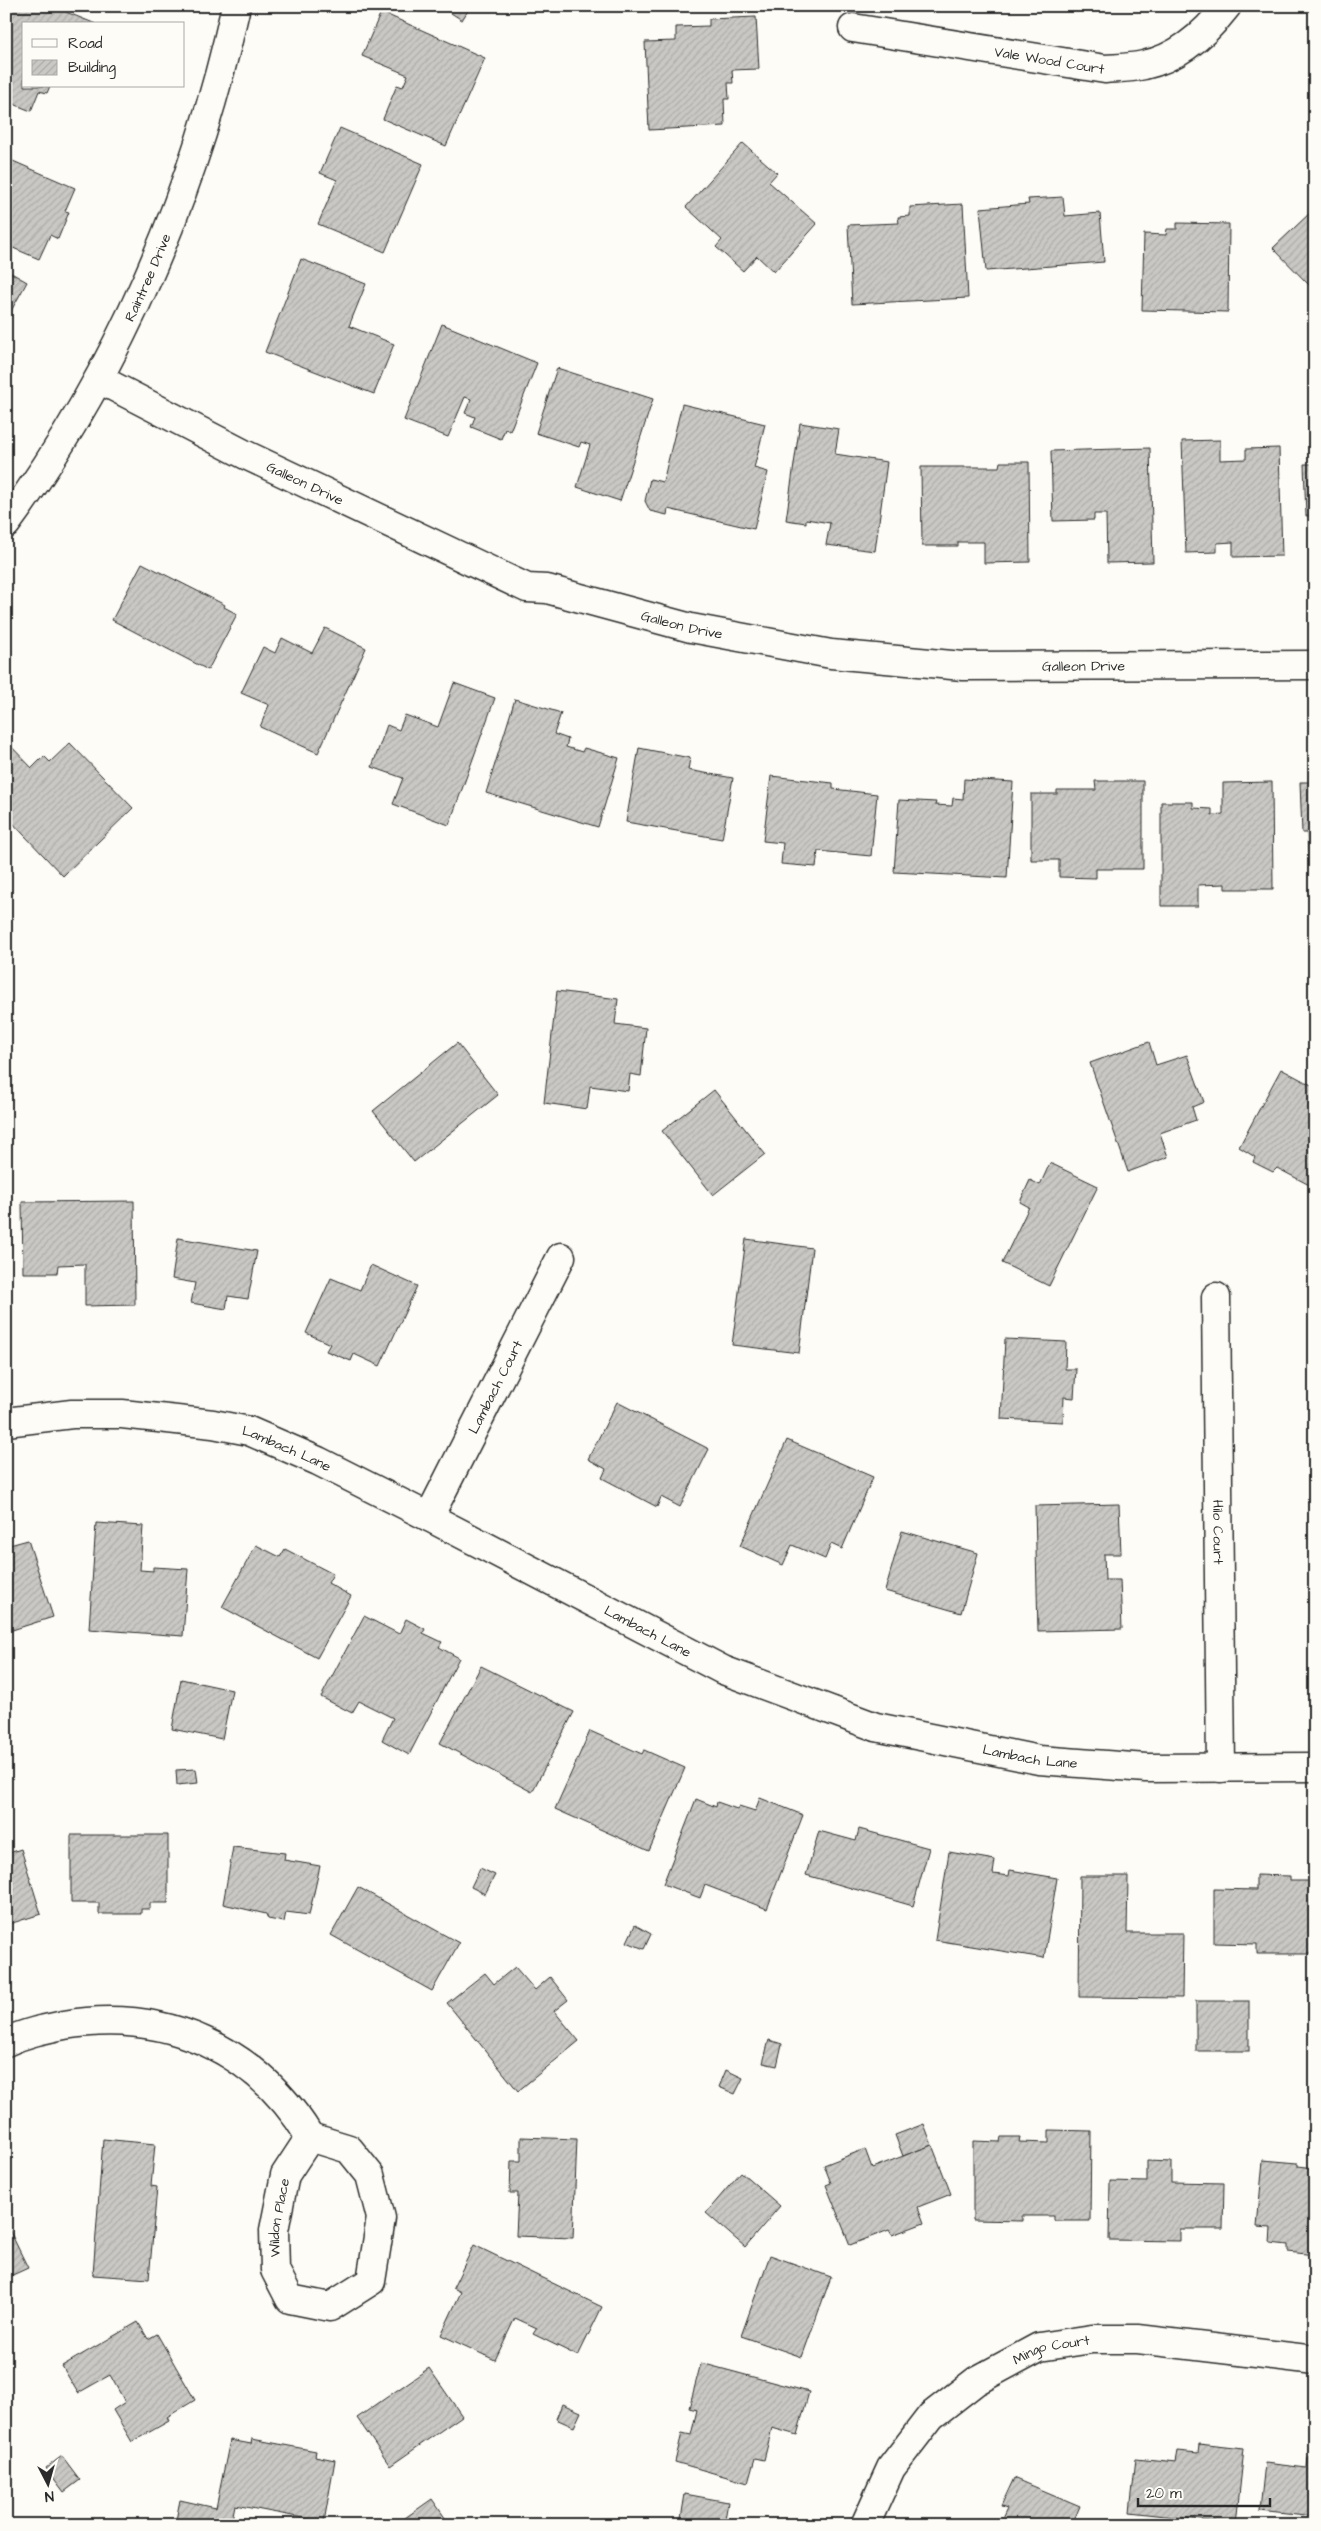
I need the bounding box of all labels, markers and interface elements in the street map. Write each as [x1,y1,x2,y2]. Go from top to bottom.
legend [22,22,185,88]
text: Road [68,33,103,54]
street label: Vale Wood Court [993,42,1106,80]
text: Building [68,57,116,79]
street label: Raintree Drive [120,230,176,325]
street label: Galleon Drive [263,457,347,511]
street label: Galleon Drive [639,606,724,645]
street label: Galleon Drive [1042,657,1125,677]
street label: Lambach Court [464,1337,528,1437]
street label: Lambach Lane [241,1421,335,1477]
street label: Hilo Court [1207,1500,1228,1565]
street label: Lambach Lane [600,1601,695,1663]
street label: Lambach Lane [981,1740,1078,1774]
street label: Wildon Place [265,2176,295,2257]
street label: Mingo Court [1009,2330,1091,2370]
north arrow [22,2458,72,2508]
scale bar [1138,2476,1271,2508]
text: 20 m [1146,2483,1182,2504]
text: N [44,2486,55,2506]

